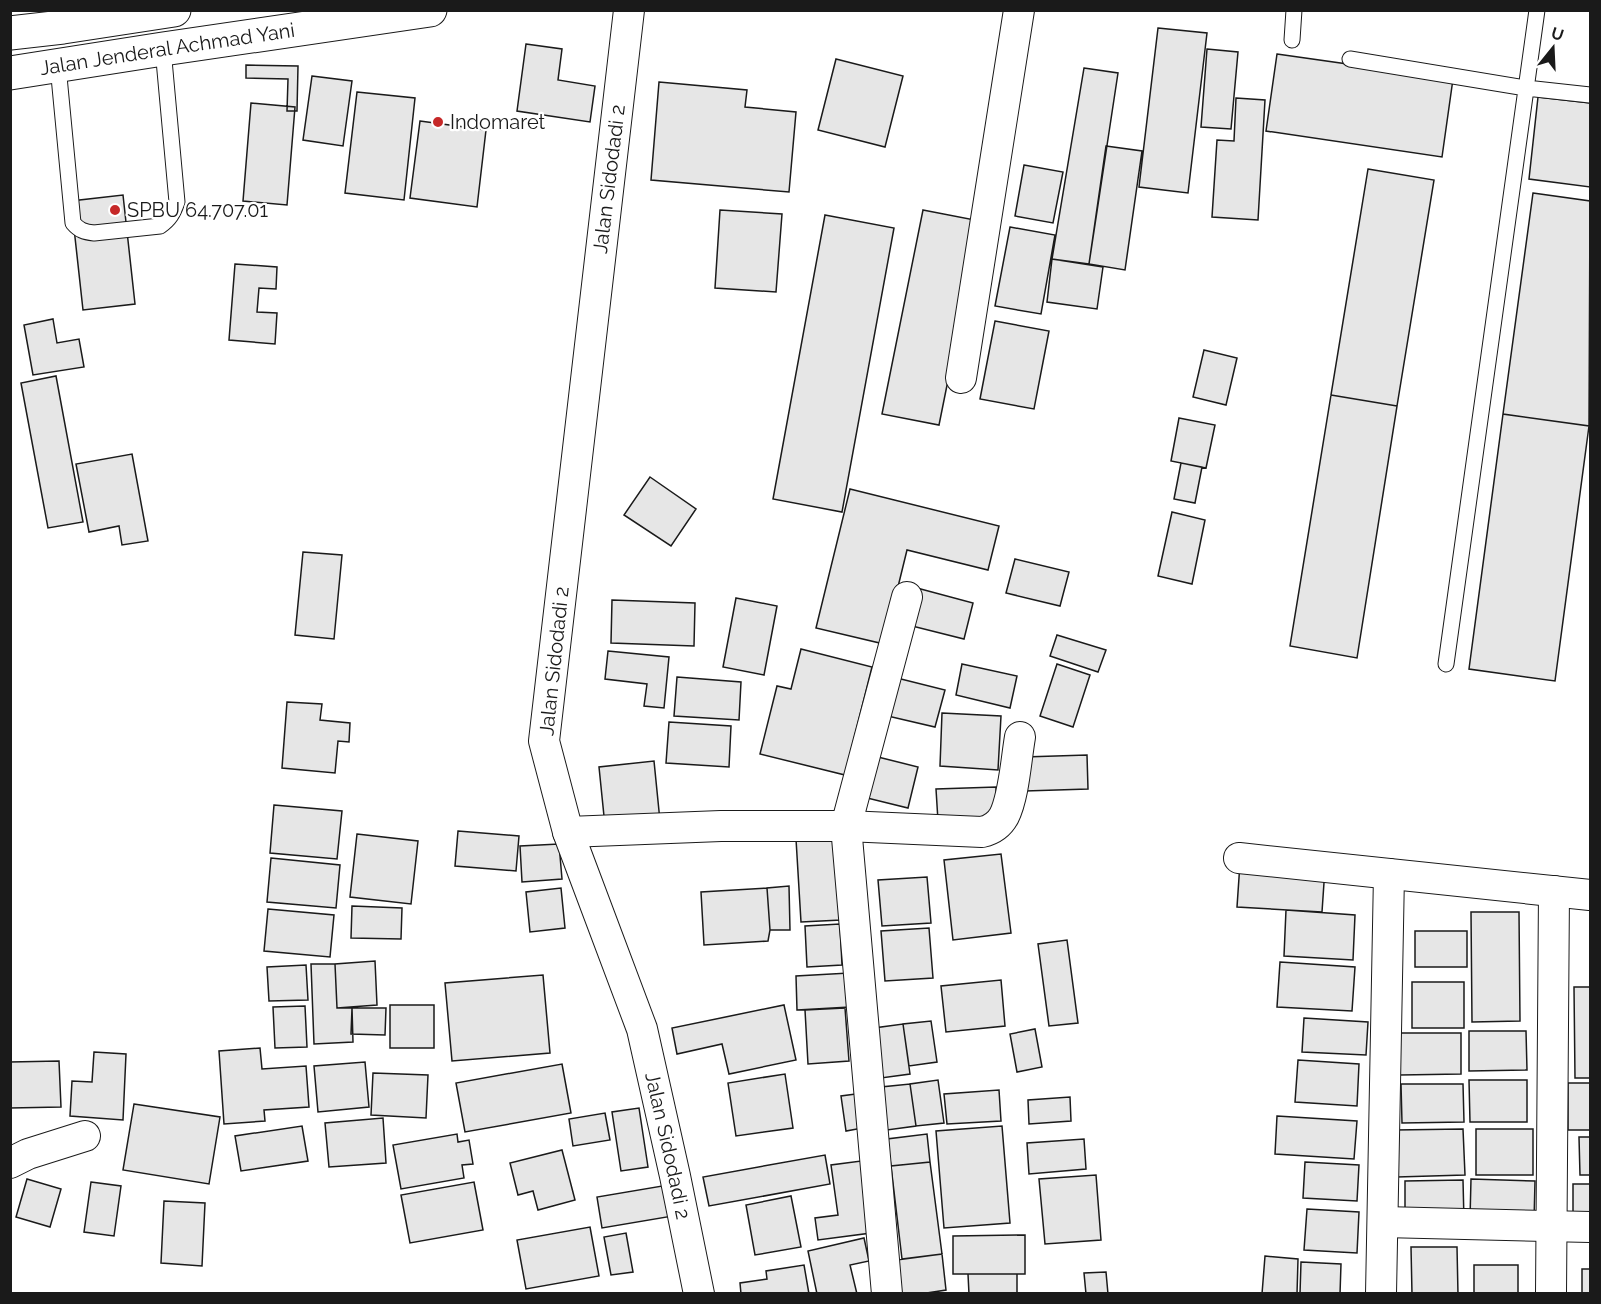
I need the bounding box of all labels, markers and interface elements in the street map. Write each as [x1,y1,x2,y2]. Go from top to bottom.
street label: Jalan Jenderal Achmad Yani [38,18,296,80]
north arrow [1523,18,1583,78]
text: U [1549,23,1566,45]
street label: Jalan Sidodadi 2 [588,103,630,255]
place label: Indomaret [450,110,546,134]
marker: Indomaret [431,115,445,129]
place label: SPBU 64.707.01 [127,198,268,222]
marker: SPBU 64.707.01 [108,203,122,217]
street label: Jalan Sidodadi 2 [534,585,574,737]
street label: Jalan Sidodadi 2 [640,1070,696,1221]

